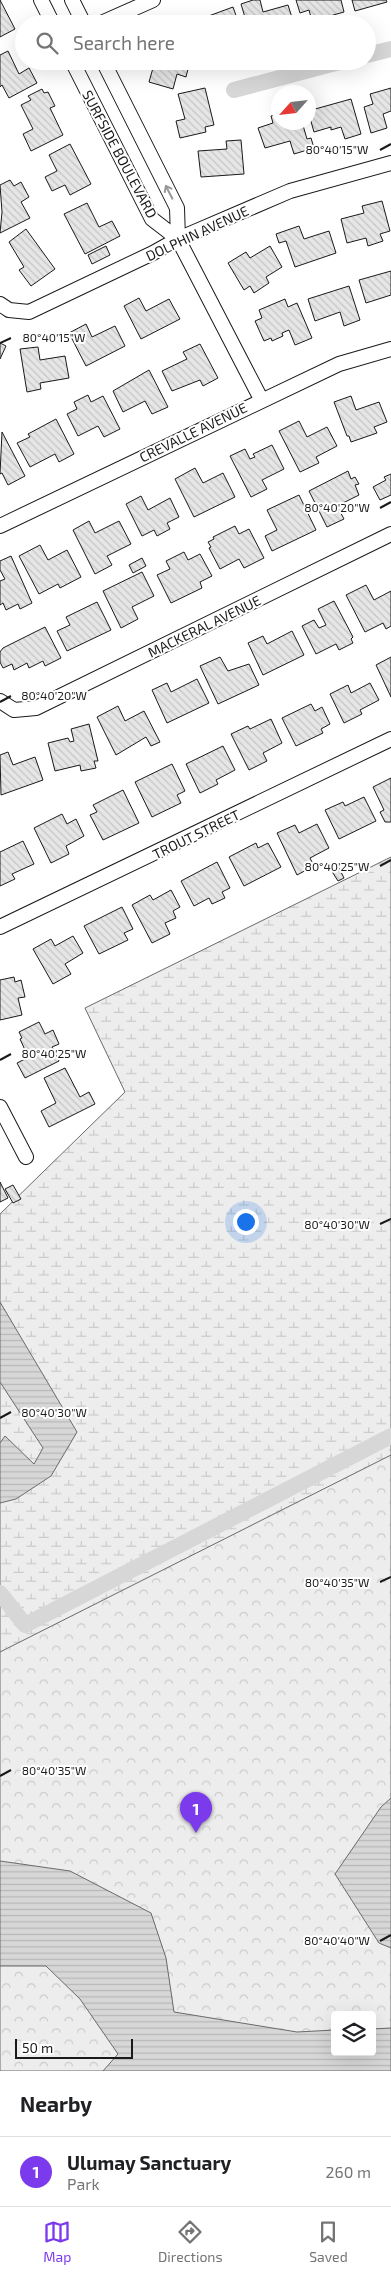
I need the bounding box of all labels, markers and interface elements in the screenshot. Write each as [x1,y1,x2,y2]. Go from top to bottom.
search box [15,15,376,70]
icon: search [33,29,61,57]
text: Search here [73,31,175,54]
north arrow [271,85,316,130]
street label: SURFSIDE BOULEVARD [79,87,161,221]
text: 80°40'15"W [306,142,368,156]
one-way arrow [164,185,173,200]
street label: DOLPHIN AVENUE [143,202,251,264]
text: 80°40'15"W [23,330,85,344]
street label: CREVALLE AVENUE [136,398,250,465]
text: 80°40'20"W [304,500,370,514]
street label: MACKERAL AVENUE [145,591,263,661]
text: 80°40'20"W [21,688,87,702]
street label: TROUT STREET [150,806,242,862]
text: 80°40'25"W [305,859,369,873]
text: 80°40'25"W [22,1046,86,1060]
your location [233,1209,259,1235]
text: 80°40'30"W [304,1217,370,1231]
text: 80°40'30"W [21,1405,87,1419]
text: 80°40'35"W [305,1575,369,1589]
text: 80°40'35"W [22,1763,86,1777]
pin: 1 [180,1792,212,1833]
text: 80°40'40"W [304,1933,370,1947]
map controls [331,2011,376,2056]
button: layers [331,2011,376,2056]
scale bar [15,2036,132,2059]
text: 50 m [22,2039,53,2056]
text: Nearby [20,2091,92,2116]
text: Ulumay Sanctuary [67,2151,231,2174]
text: 1 [33,2162,39,2181]
text: 260 m [326,2162,371,2181]
text: Park [67,2174,100,2193]
tab: Map [43,2218,71,2265]
tab: Directions [158,2218,223,2265]
tab: Saved [309,2218,348,2265]

